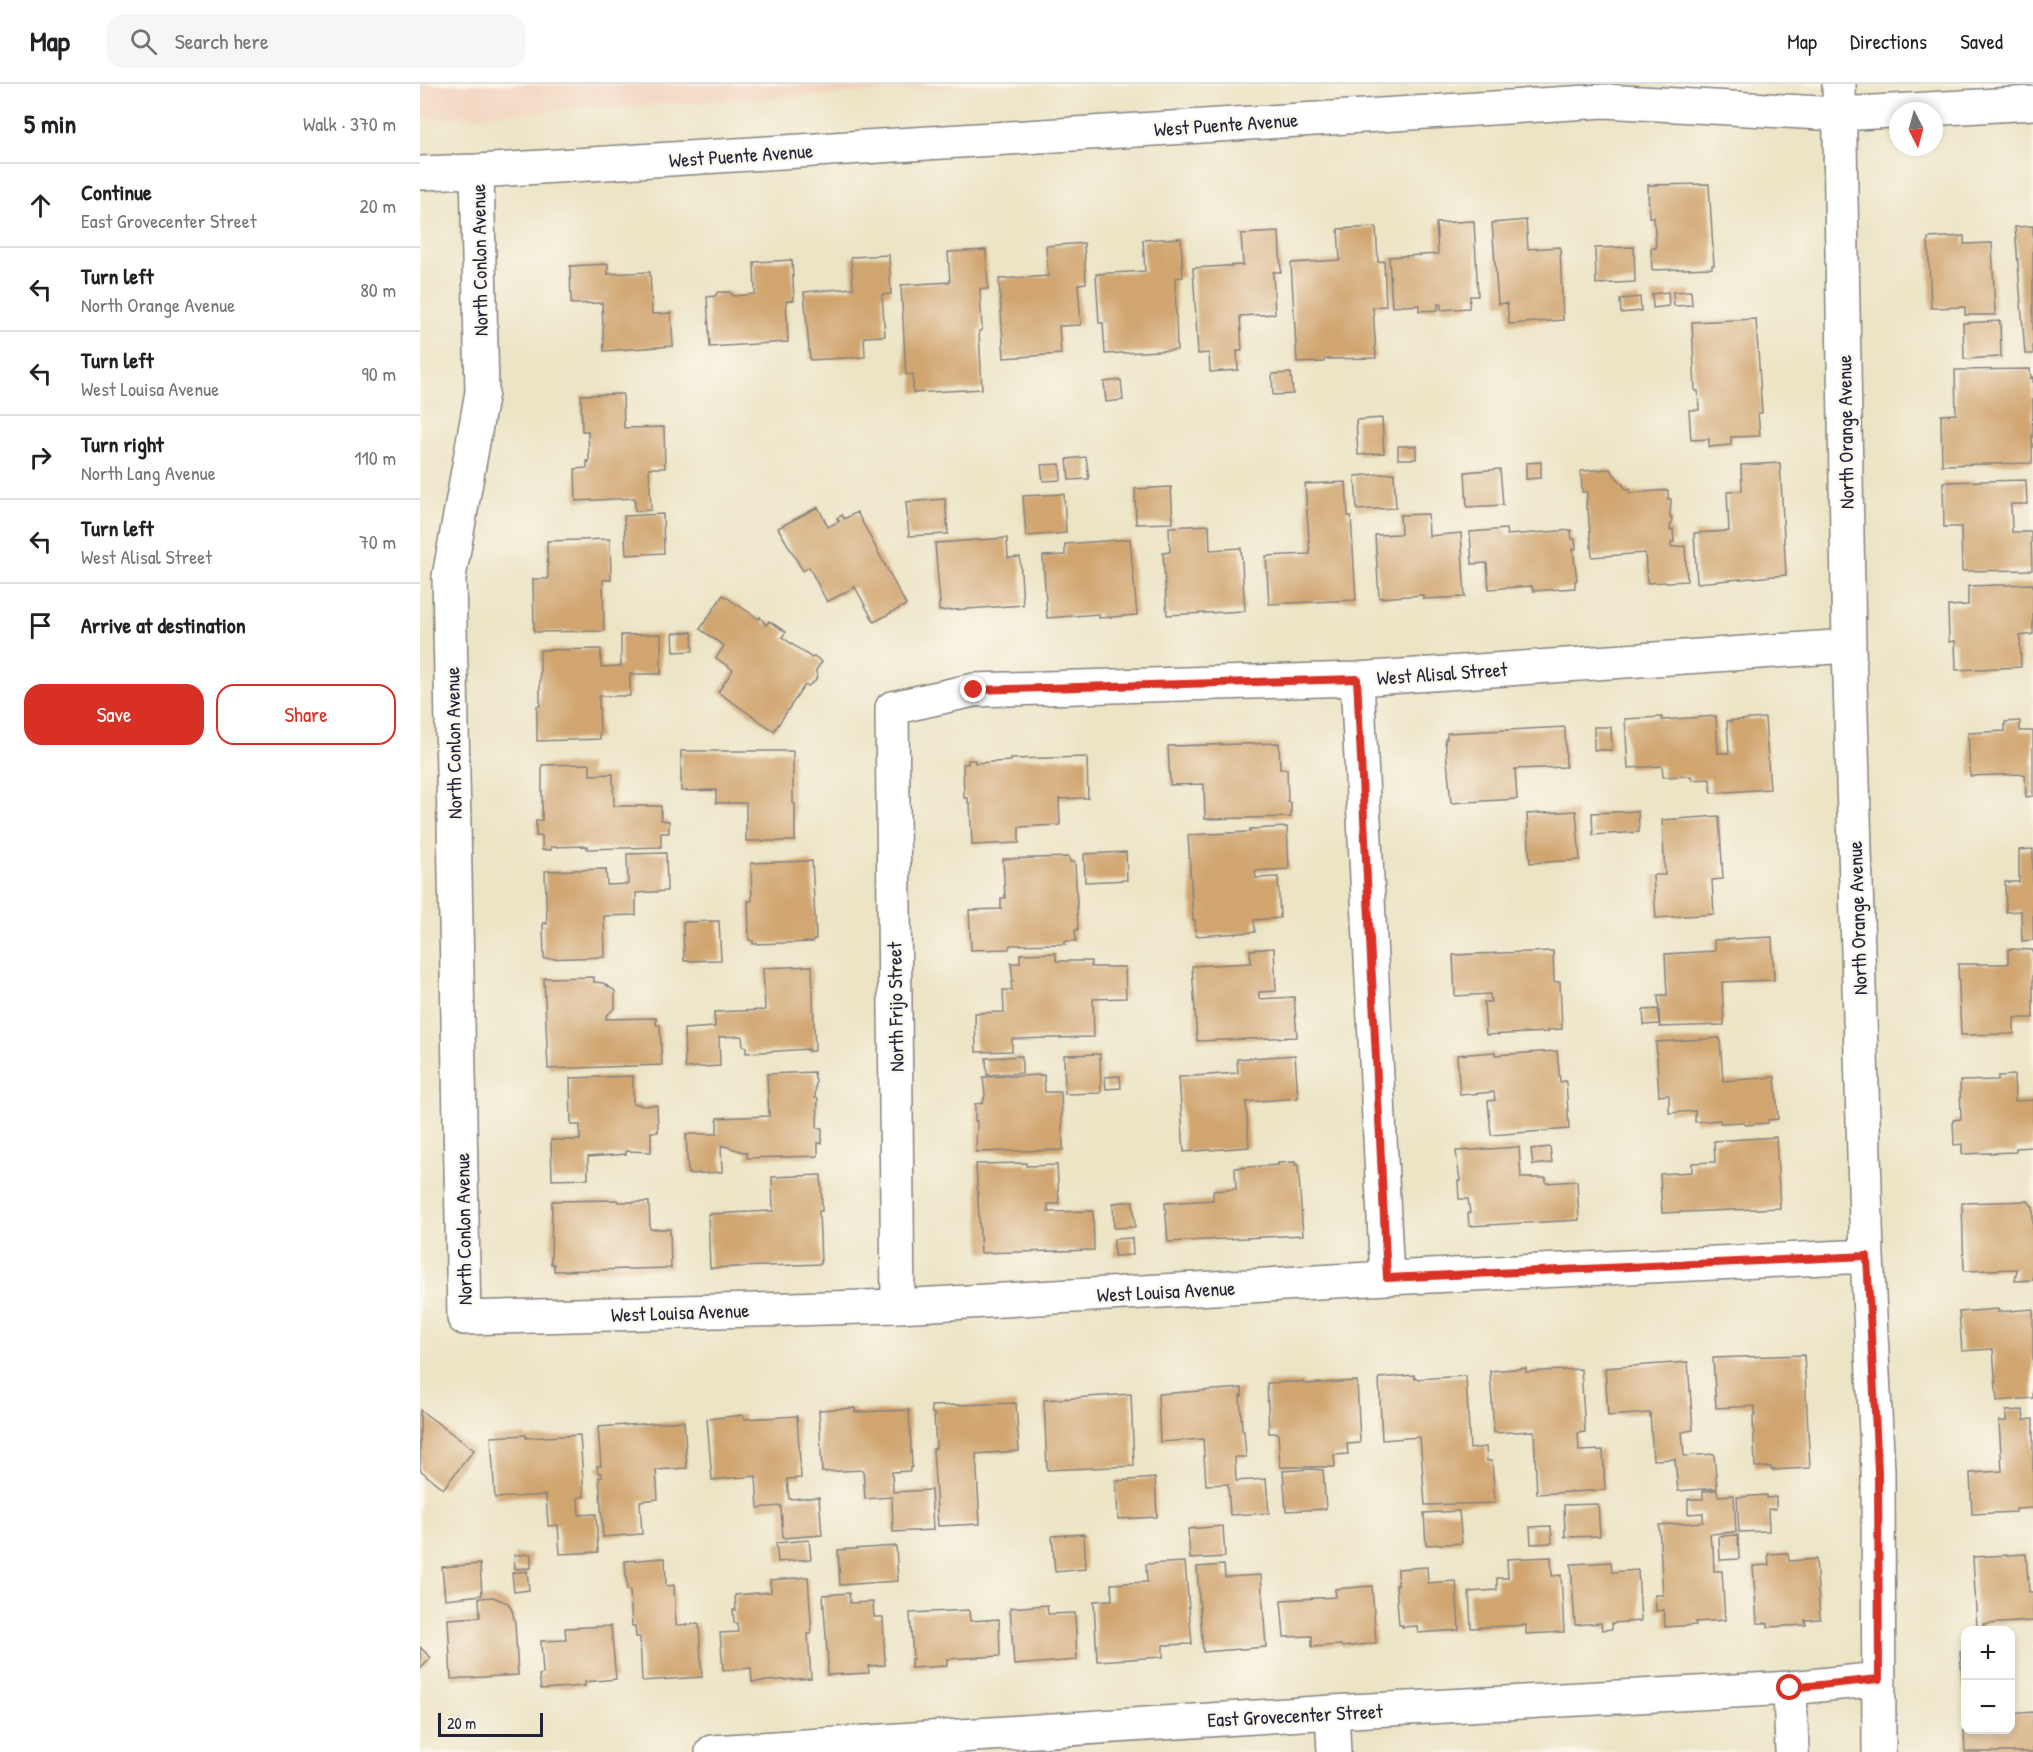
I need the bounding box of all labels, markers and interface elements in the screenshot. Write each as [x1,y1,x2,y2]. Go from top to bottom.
search box [106,14,526,68]
text: Map [30,22,70,60]
icon: search [127,25,160,58]
text: Search here [175,26,269,56]
text: Map [1787,27,1817,56]
text: Directions [1850,27,1927,56]
text: Saved [1960,27,2003,56]
north arrow [1889,102,1943,156]
street label: West Puente Avenue [1153,105,1299,142]
text: 5 min [24,106,76,141]
text: Walk · 370 m [303,110,396,137]
street label: West Puente Avenue [668,136,814,173]
text: Continue [81,177,152,207]
street label: North Conlon Avenue [464,184,494,336]
icon: ahead [24,189,57,222]
text: 20 m [359,192,396,219]
text: East Grovecenter Street [81,207,257,234]
text: Turn left [81,261,154,291]
icon: left [24,273,57,306]
text: 80 m [360,276,396,303]
text: North Orange Avenue [81,291,235,318]
text: Turn left [81,345,154,375]
street label: North Orange Avenue [1830,355,1860,509]
icon: left [24,357,57,390]
text: 90 m [362,360,396,387]
text: West Louisa Avenue [81,375,219,402]
text: Turn right [81,429,164,459]
icon: right [24,441,57,474]
text: 110 m [354,444,396,471]
text: North Lang Avenue [81,459,216,486]
text: Turn left [81,513,154,543]
icon: left [24,525,57,558]
text: 70 m [359,528,396,555]
text: West Alisal Street [81,543,212,570]
icon: arrive [24,609,57,642]
text: Arrive at destination [81,610,246,640]
street label: West Alisal Street [1376,655,1509,691]
street label: North Conlon Avenue [438,667,468,819]
route end [960,676,986,702]
button: Save [24,684,204,745]
button: Share [216,684,396,745]
street label: North Orange Avenue [1841,840,1873,996]
street label: North Frijo Street [880,941,910,1072]
street label: North Conlon Avenue [448,1153,478,1305]
street label: West Louisa Avenue [1096,1274,1236,1308]
street label: West Louisa Avenue [610,1296,750,1328]
map controls [1961,1626,2015,1734]
button: + [1961,1626,2015,1680]
route start [1776,1674,1802,1700]
button: − [1961,1680,2015,1734]
street label: East Grovecenter Street [1207,1697,1385,1733]
scale bar [438,1710,543,1738]
text: 20 m [447,1712,476,1734]

